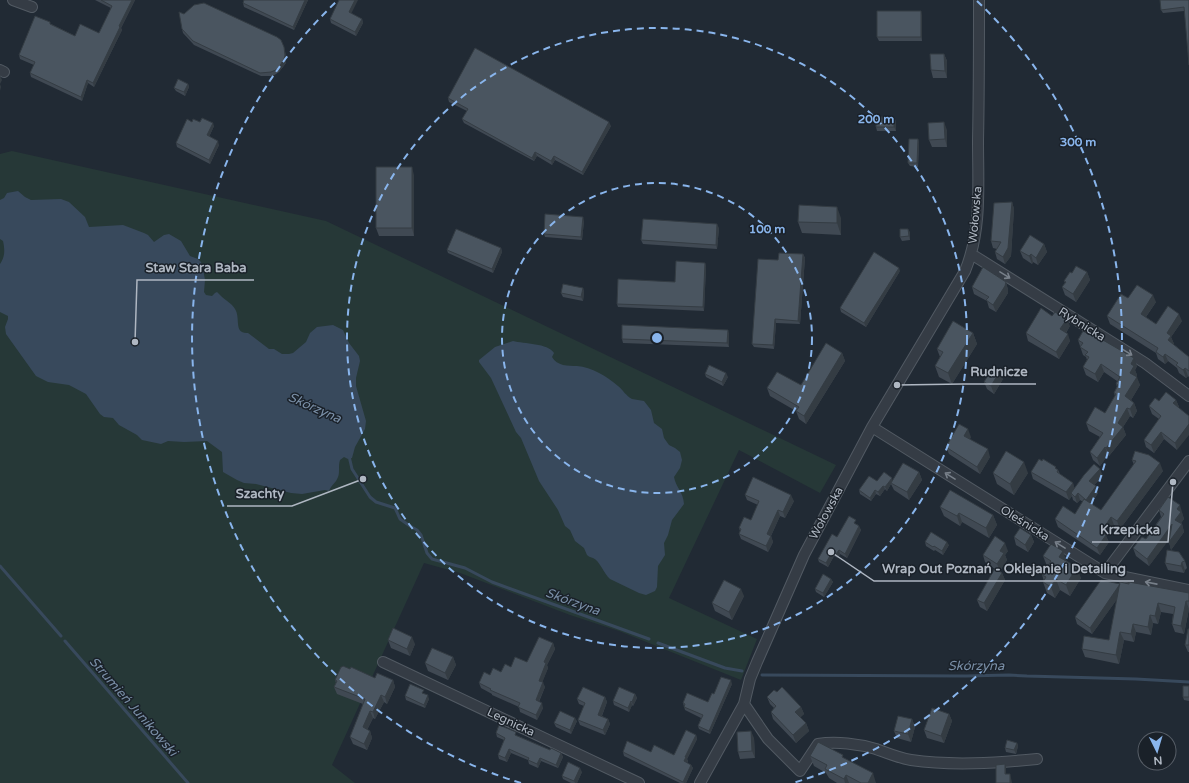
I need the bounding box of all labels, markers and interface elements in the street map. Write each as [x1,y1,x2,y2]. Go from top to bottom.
text: 200 m [858,112,894,126]
text: 300 m [1060,135,1096,149]
street label: Wołowska [966,186,984,244]
text: 100 m [749,222,785,236]
callout: Staw Stara Baba [137,255,254,280]
text: Staw Stara Baba [145,260,247,276]
one-way arrow [999,272,1011,280]
street label: Rybnicka [1056,304,1108,344]
centre of rings [650,331,664,345]
one-way arrow [1121,348,1132,356]
callout: Rudnicze [963,359,1036,384]
text: Rudnicze [970,364,1028,380]
water label: Skórzyna [286,389,344,427]
one-way arrow [945,472,956,480]
callout: Szachty [227,481,292,506]
street label: Wołowska [806,484,846,542]
text: Szachty [236,486,284,502]
street label: Oleśnicka [998,502,1052,544]
callout: Krzepicka [1092,517,1168,542]
text: Krzepicka [1100,522,1160,538]
one-way arrow [1055,541,1066,549]
callout: Wrap Out Poznań - Oklejanie i Detailing [874,556,1134,581]
text: Wrap Out Poznań - Oklejanie i Detailing [882,561,1126,577]
one-way arrow [1145,578,1158,586]
water label: Skórzyna [543,585,603,619]
water label: Strumień Junikowski [86,654,182,761]
water label: Skórzyna [948,658,1005,674]
street label: Legnicka [485,705,537,739]
north arrow [1137,731,1177,771]
text: N [1153,754,1163,767]

